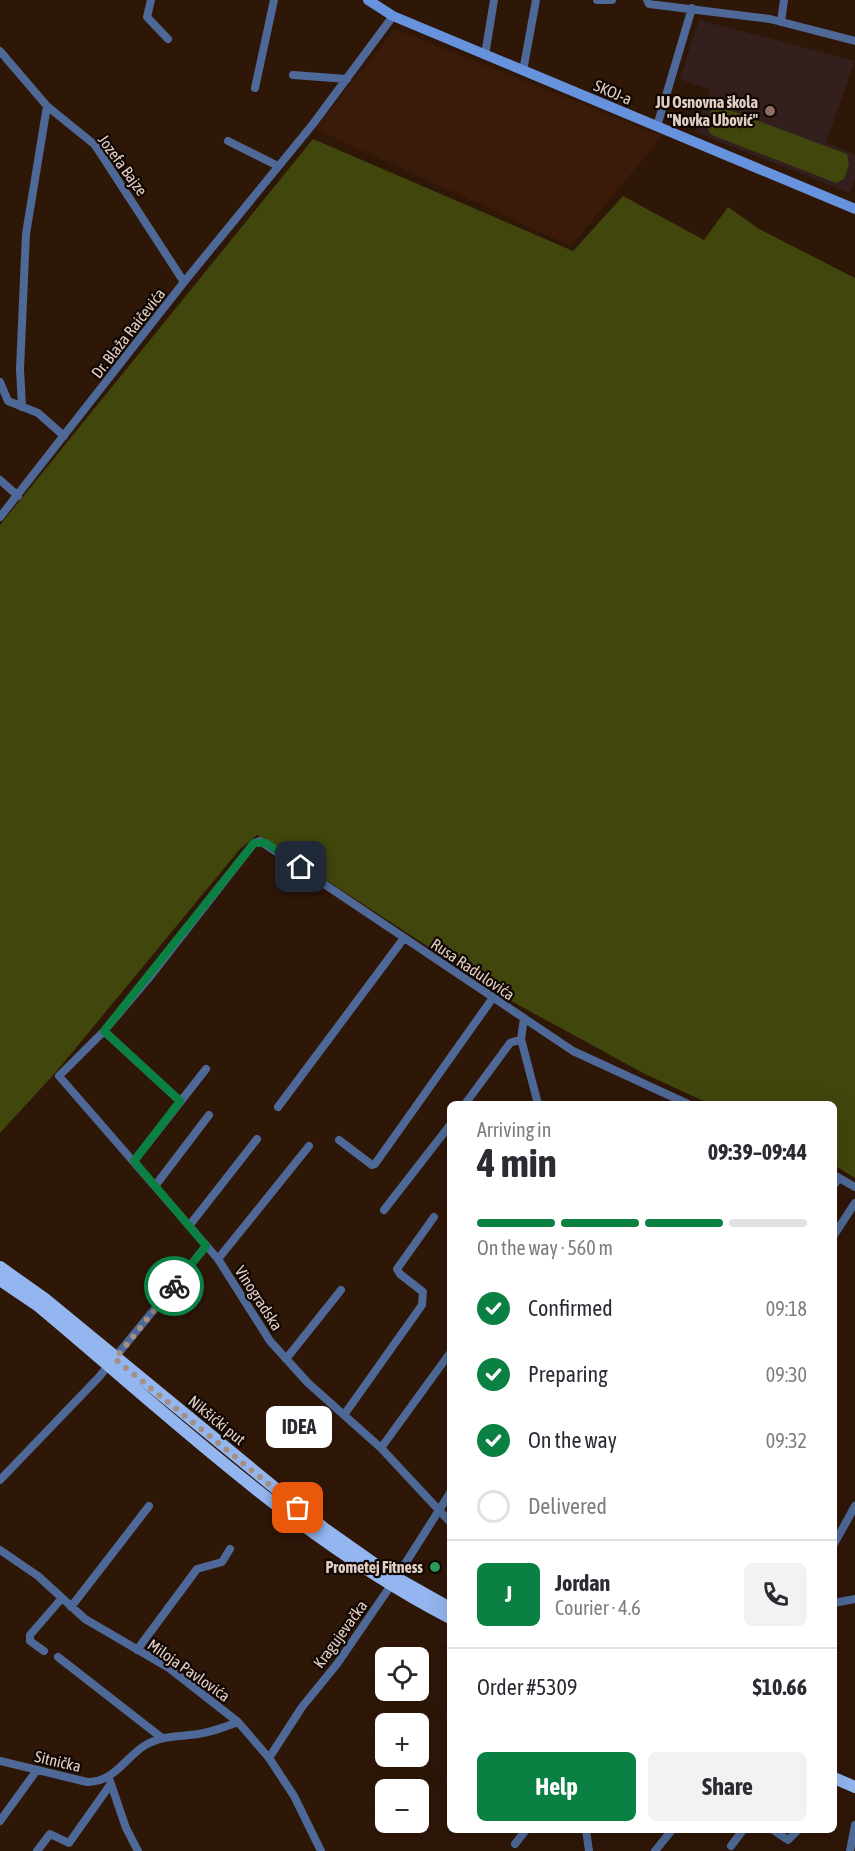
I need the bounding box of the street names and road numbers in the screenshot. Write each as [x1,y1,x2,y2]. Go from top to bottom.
street label: SKOJ-a [591,76,635,108]
street label: Jozefa Bajze [94,131,151,200]
street label: Dr. Blaža Raičevića [88,285,168,381]
street label: Rusa Radulovića [428,934,518,1004]
street label: Vinogradska [231,1262,286,1334]
street label: Nikšićki put [184,1392,249,1449]
street label: Kragujevačka [309,1597,371,1672]
street label: Miloja Pavlovića [144,1635,233,1706]
street label: Sitnička [33,1747,83,1775]

